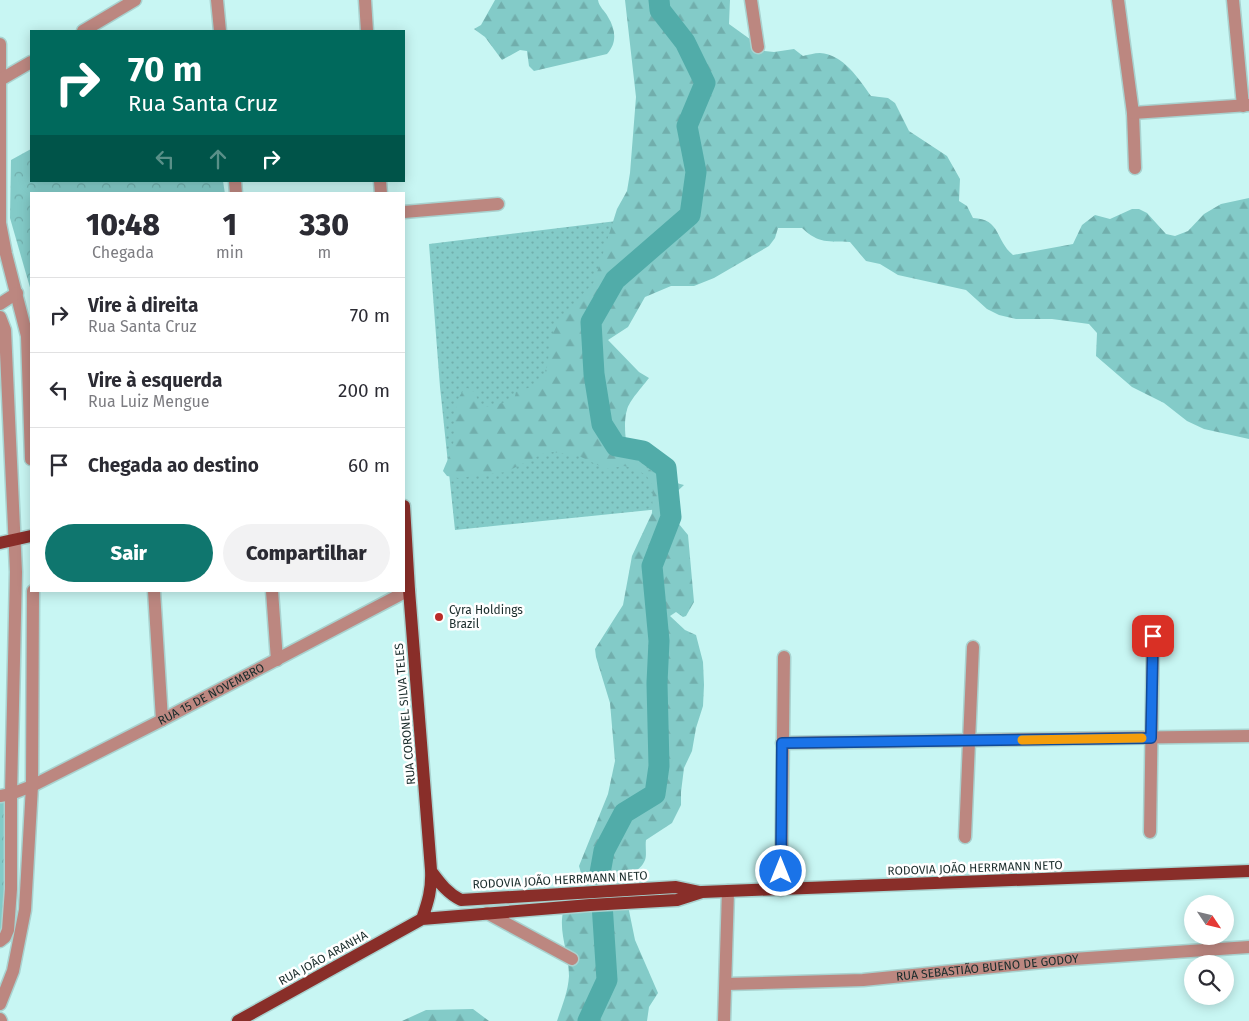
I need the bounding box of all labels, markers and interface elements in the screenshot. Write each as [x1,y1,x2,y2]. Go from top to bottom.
text: 70 m [128,48,202,90]
icon: right [45,50,110,115]
text: Rua Santa Cruz [128,90,277,117]
icon: left [151,145,179,173]
icon: ahead [204,145,232,173]
icon: right [257,145,285,173]
text: 10:48 [86,207,160,243]
text: 1 [223,207,237,243]
text: 330 [300,207,349,243]
text: Chegada [92,243,154,262]
text: min [216,243,244,262]
text: m [317,243,331,262]
text: Vire à direita [88,294,198,317]
icon: right [45,301,73,329]
text: 70 m [350,304,390,327]
text: Rua Santa Cruz [88,317,197,336]
text: Vire à esquerda [88,369,222,392]
icon: left [45,376,73,404]
text: 200 m [338,379,390,402]
text: Rua Luiz Mengue [88,392,209,411]
icon: arrive [45,451,73,479]
text: Chegada ao destino [88,454,259,477]
text: 60 m [348,454,390,477]
button: Sair [45,524,213,582]
button: Compartilhar [223,524,390,582]
place label: Cyra Holdings Brazil [449,603,523,631]
marker: Cyra Holdings Brazil [433,611,445,623]
pin [1132,615,1174,657]
icon: arrive [1139,622,1167,650]
street label: RUA CORONEL SILVA TELES [392,642,418,785]
street label: RUA 15 DE NOVEMBRO [156,660,267,728]
position arrow [754,844,806,896]
street label: RODOVIA JOÃO HERRMANN NETO [887,857,1063,878]
street label: RODOVIA JOÃO HERRMANN NETO [472,867,648,892]
north arrow [1184,895,1234,945]
map controls [1184,895,1234,1005]
street label: RUA JOÃO ARANHA [276,927,370,988]
street label: RUA SEBASTIÃO BUENO DE GODOY [895,952,1079,984]
button: search [1184,955,1234,1005]

